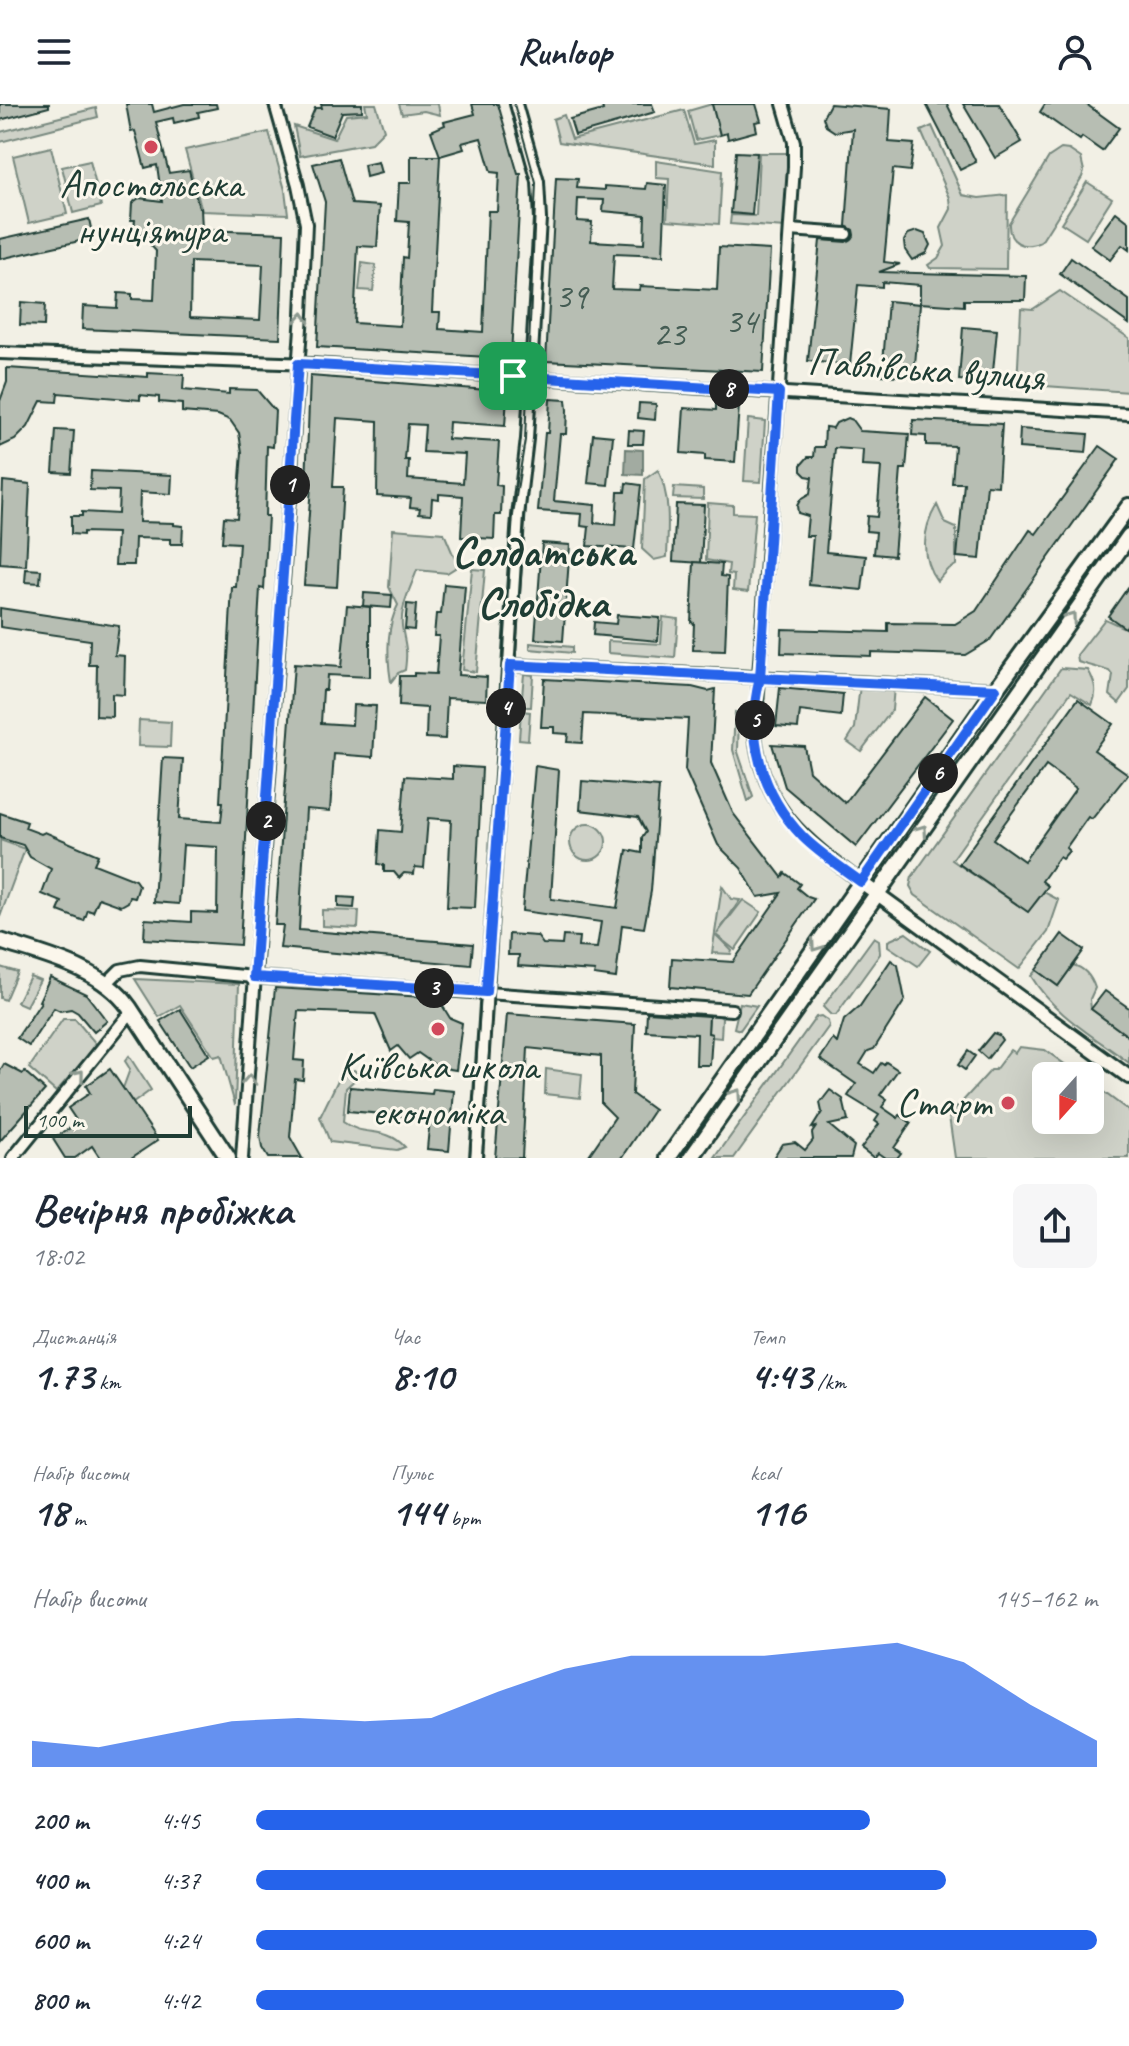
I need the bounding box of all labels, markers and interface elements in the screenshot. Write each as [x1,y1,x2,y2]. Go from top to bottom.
text: Runloop [517,29,612,75]
icon: menu [32,30,76,74]
icon: person [1053,30,1097,74]
marker: Апостольська нунціятура [142,138,160,156]
place label: Апостольська нунціятура [59,159,246,255]
house number: 39 [555,273,590,319]
house number: 34 [725,298,761,344]
one-way arrow [293,311,310,324]
house number: 23 [653,311,688,357]
street label: Павлівська вулиця [806,336,1047,402]
pin [479,342,547,410]
icon: arrive [491,354,535,398]
pin: 8 [709,369,749,409]
text: 8 [724,375,734,403]
pin: 1 [270,465,310,505]
text: 1 [285,471,295,499]
district label: Солдатська Слобідка [452,524,638,630]
one-way arrow [1061,612,1076,626]
pin: 4 [486,688,526,728]
text: 4 [501,694,511,722]
pin: 5 [735,700,775,740]
text: 5 [750,706,760,734]
pin: 6 [918,753,958,793]
text: 6 [933,759,943,787]
pin: 2 [246,801,286,841]
text: 2 [261,807,271,835]
one-way arrow [912,825,927,839]
one-way arrow [811,938,826,952]
pin: 3 [414,968,454,1008]
text: 3 [429,974,439,1002]
marker: Київська школа економіка [429,1020,447,1038]
place label: Київська школа економіка [338,1041,542,1137]
north arrow [1032,1062,1104,1134]
map controls [1032,1062,1104,1134]
one-way arrow [69,1070,84,1084]
one-way arrow [240,1073,257,1086]
place label: Старт [896,1078,994,1128]
one-way arrow [726,1089,741,1103]
marker: Старт [999,1094,1017,1112]
scale bar [24,1102,192,1138]
text: 100 m [36,1106,83,1134]
text: Вечірня пробіжка [32,1182,292,1237]
button: share [1013,1184,1097,1268]
text: 18:02 [32,1240,84,1273]
text: Дистанція [32,1323,116,1351]
text: Час [391,1323,420,1351]
text: Темп [750,1323,785,1351]
text: 1.73 [32,1351,94,1401]
text: 8:10 [391,1351,453,1401]
text: 4:43 [750,1351,812,1401]
text: km [94,1368,121,1396]
text: /km [812,1368,846,1396]
text: Набір висоти [32,1459,128,1487]
text: Пульс [391,1459,433,1487]
text: kcal [750,1459,779,1487]
text: 18 [32,1487,68,1537]
text: 144 [391,1487,445,1537]
text: 116 [750,1487,805,1537]
text: m [68,1504,86,1532]
text: bpm [445,1504,481,1532]
text: Набір висоти [32,1582,145,1615]
text: 145–162 m [994,1582,1097,1615]
text: 200 m [32,1804,88,1837]
text: 4:45 [160,1804,200,1837]
text: 400 m [32,1864,88,1897]
text: 4:37 [160,1864,200,1897]
text: 600 m [32,1924,89,1957]
text: 4:24 [160,1924,200,1957]
text: 800 m [32,1984,88,2017]
text: 4:42 [160,1984,200,2017]

